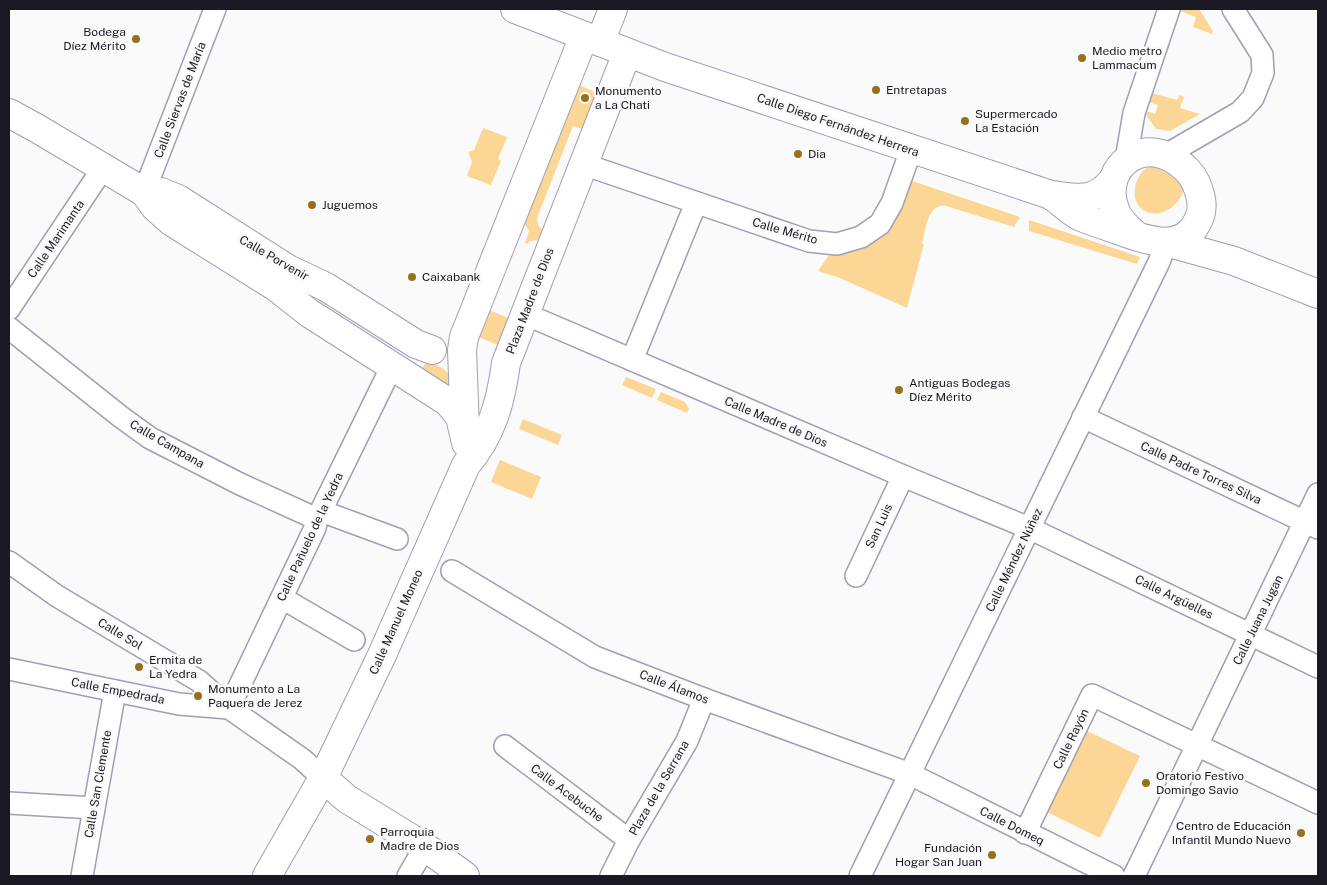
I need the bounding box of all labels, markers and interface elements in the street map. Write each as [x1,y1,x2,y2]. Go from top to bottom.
place label: Bodega Díez Mérito [63,25,126,53]
marker: Bodega Díez Mérito [130,33,142,45]
street label: Calle Siervas de María [151,40,209,160]
place label: Medio metro Lammacum [1092,44,1162,72]
marker: Medio metro Lammacum [1076,52,1088,64]
place label: Entretapas [886,83,947,97]
place label: Monumento a La Chati [595,84,662,112]
marker: Entretapas [870,84,882,96]
street label: Calle Diego Fernández Herrera [755,91,921,159]
marker: Monumento a La Chati [579,92,591,104]
place label: Supermercado La Estación [975,107,1058,135]
marker: Supermercado La Estación [959,115,971,127]
place label: Dia [808,147,826,161]
marker: Dia [792,148,804,160]
street label: Calle Marimanta [25,197,87,281]
place label: Juguemos [322,198,378,212]
marker: Juguemos [306,199,318,211]
street label: Calle Mérito [751,215,820,247]
street label: Calle Porvenir [237,232,311,284]
street label: Plaza Madre de Dios [503,246,557,356]
place label: Caixabank [422,270,481,284]
marker: Caixabank [406,271,418,283]
place label: Antiguas Bodegas Díez Mérito [909,376,1010,404]
marker: Antiguas Bodegas Díez Mérito [893,384,905,396]
street label: Calle Madre de Dios [722,394,830,450]
street label: Calle Campana [127,417,207,471]
street label: Calle Padre Torres Silva [1138,439,1264,507]
street label: Calle Pañuelo de la Yedra [274,470,346,604]
street label: San Luis [863,502,895,550]
street label: Calle Méndez Núñez [983,506,1045,614]
street label: Calle Manuel Moneo [367,567,426,677]
street label: Calle Argüelles [1133,572,1215,622]
street label: Calle Juana Jugan [1230,573,1286,667]
street label: Calle Sol [95,615,145,653]
place label: Ermita de La Yedra [149,653,203,681]
marker: Ermita de La Yedra [133,661,145,673]
street label: Calle Álamos [637,667,711,707]
street label: Calle Empedrada [70,675,166,707]
place label: Monumento a La Paquera de Jerez [208,682,302,710]
marker: Monumento a La Paquera de Jerez [192,690,204,702]
street label: Calle Rayón [1050,706,1092,772]
street label: Calle San Clemente [82,729,114,839]
street label: Plaza de la Serrana [626,738,692,838]
street label: Calle Acebuche [528,761,606,825]
place label: Oratorio Festivo Domingo Savio [1156,769,1244,797]
marker: Oratorio Festivo Domingo Savio [1140,777,1152,789]
street label: Calle Domeq [977,804,1047,848]
place label: Centro de Educación Infantil Mundo Nuevo [1172,819,1291,847]
place label: Parroquia Madre de Dios [380,825,459,853]
marker: Centro de Educación Infantil Mundo Nuevo [1295,827,1307,839]
marker: Parroquia Madre de Dios [364,833,376,845]
place label: Fundación Hogar San Juan [895,841,982,869]
marker: Fundación Hogar San Juan [986,849,998,861]

